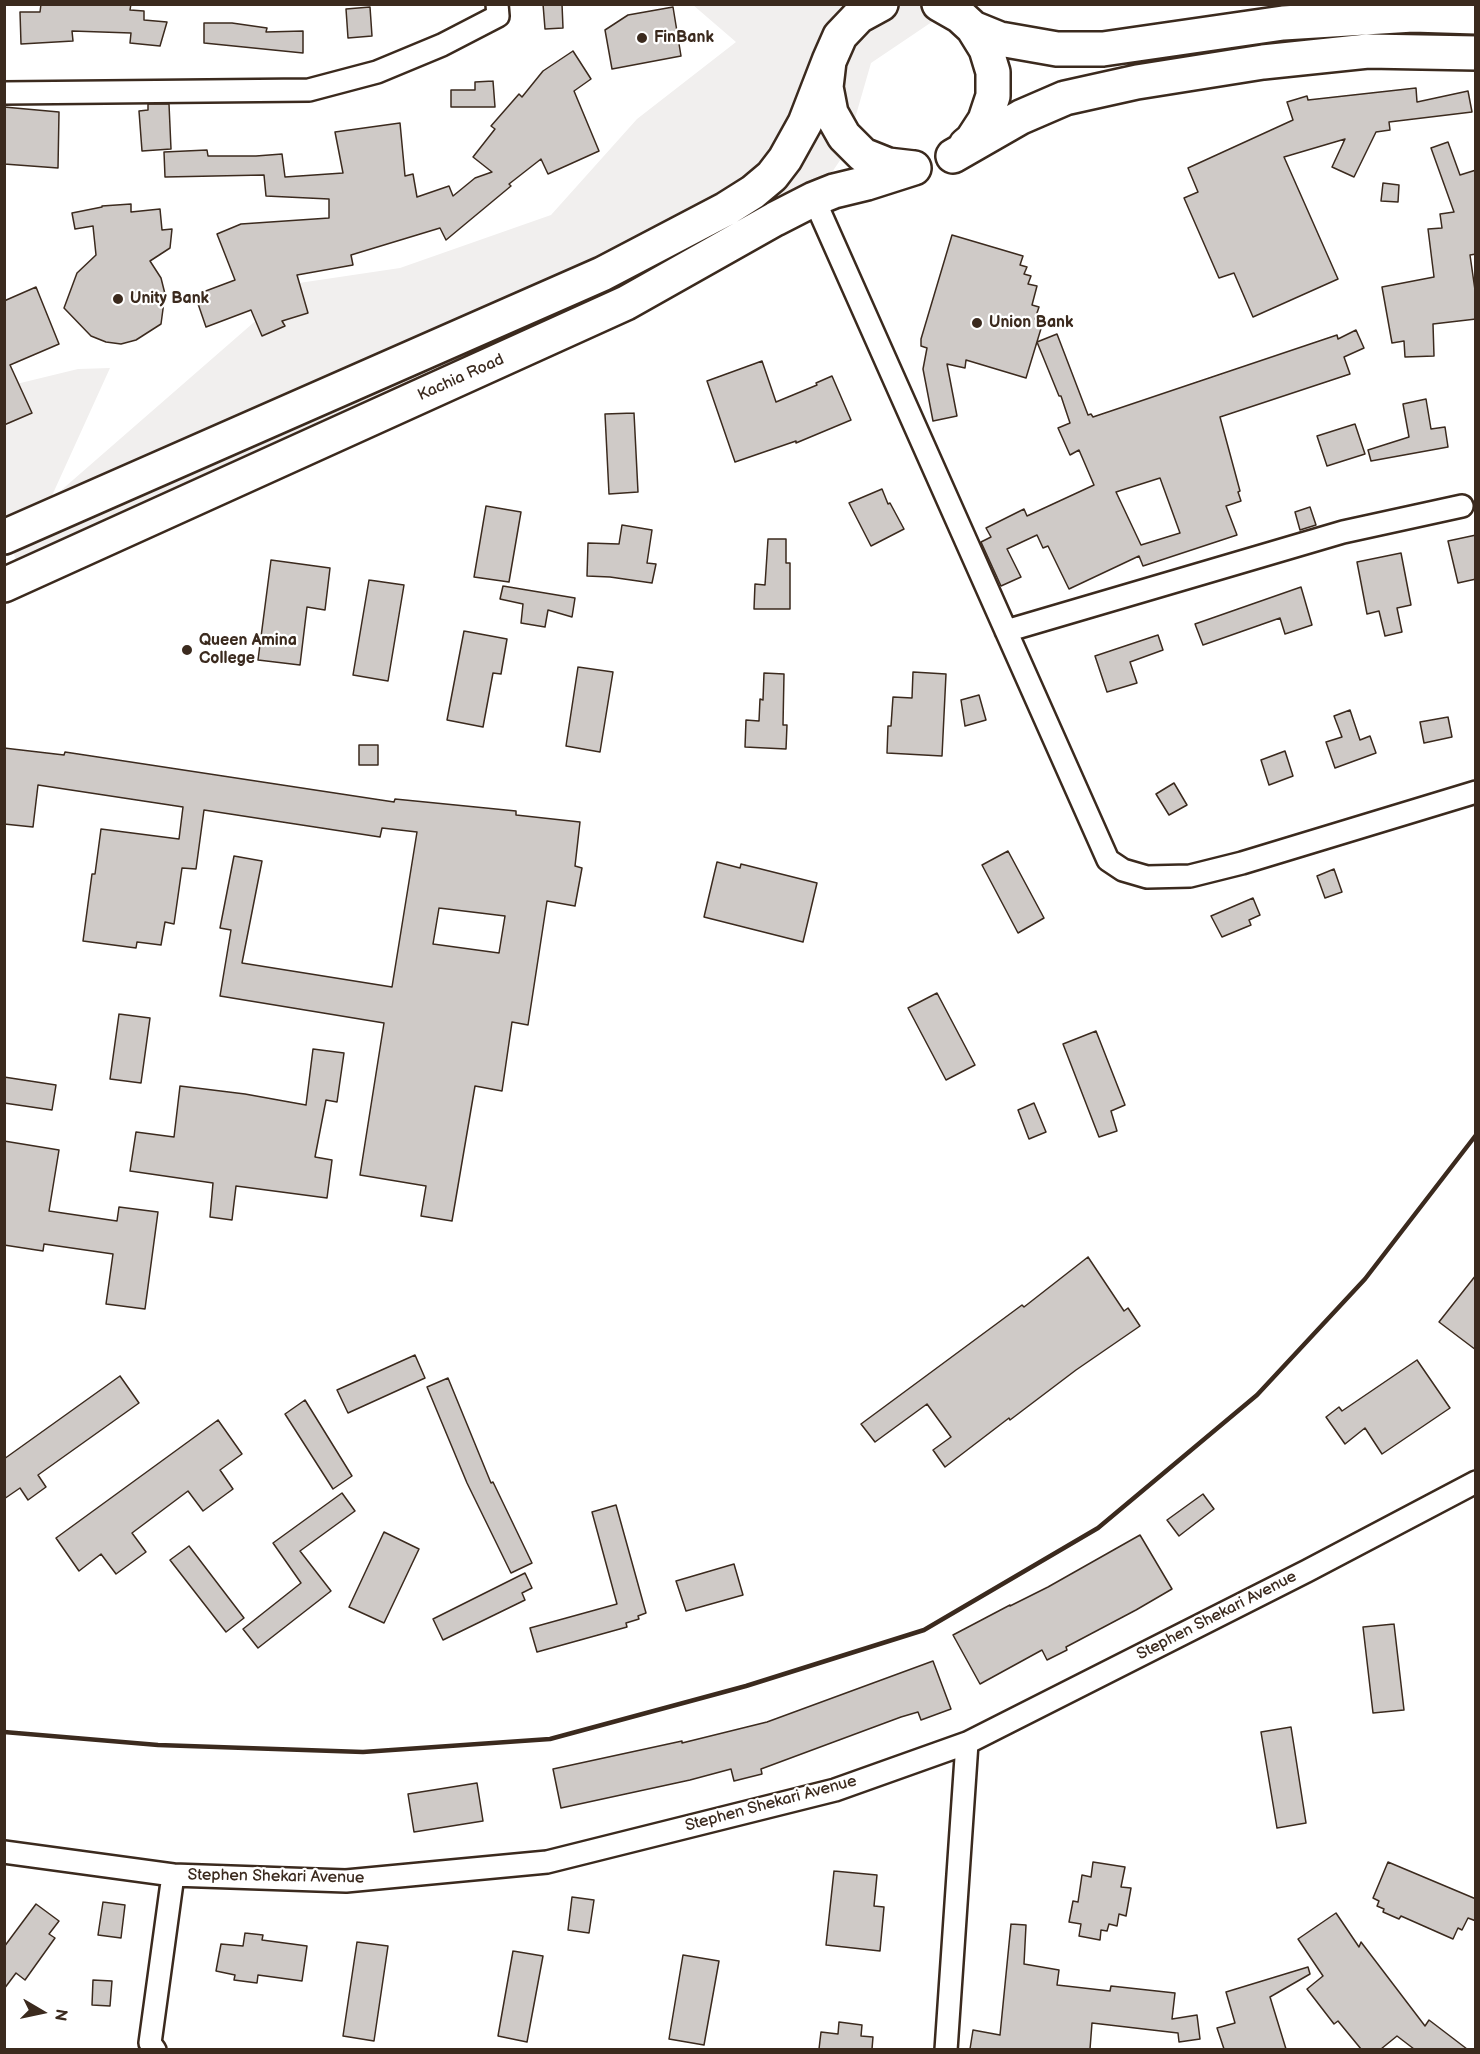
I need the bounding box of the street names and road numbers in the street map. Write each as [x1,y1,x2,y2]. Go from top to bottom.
street label: Kachia Road [415,350,507,406]
street label: Stephen Shekari Avenue [1134,1567,1300,1665]
street label: Stephen Shekari Avenue [683,1772,859,1836]
street label: Stephen Shekari Avenue [187,1866,365,1888]

